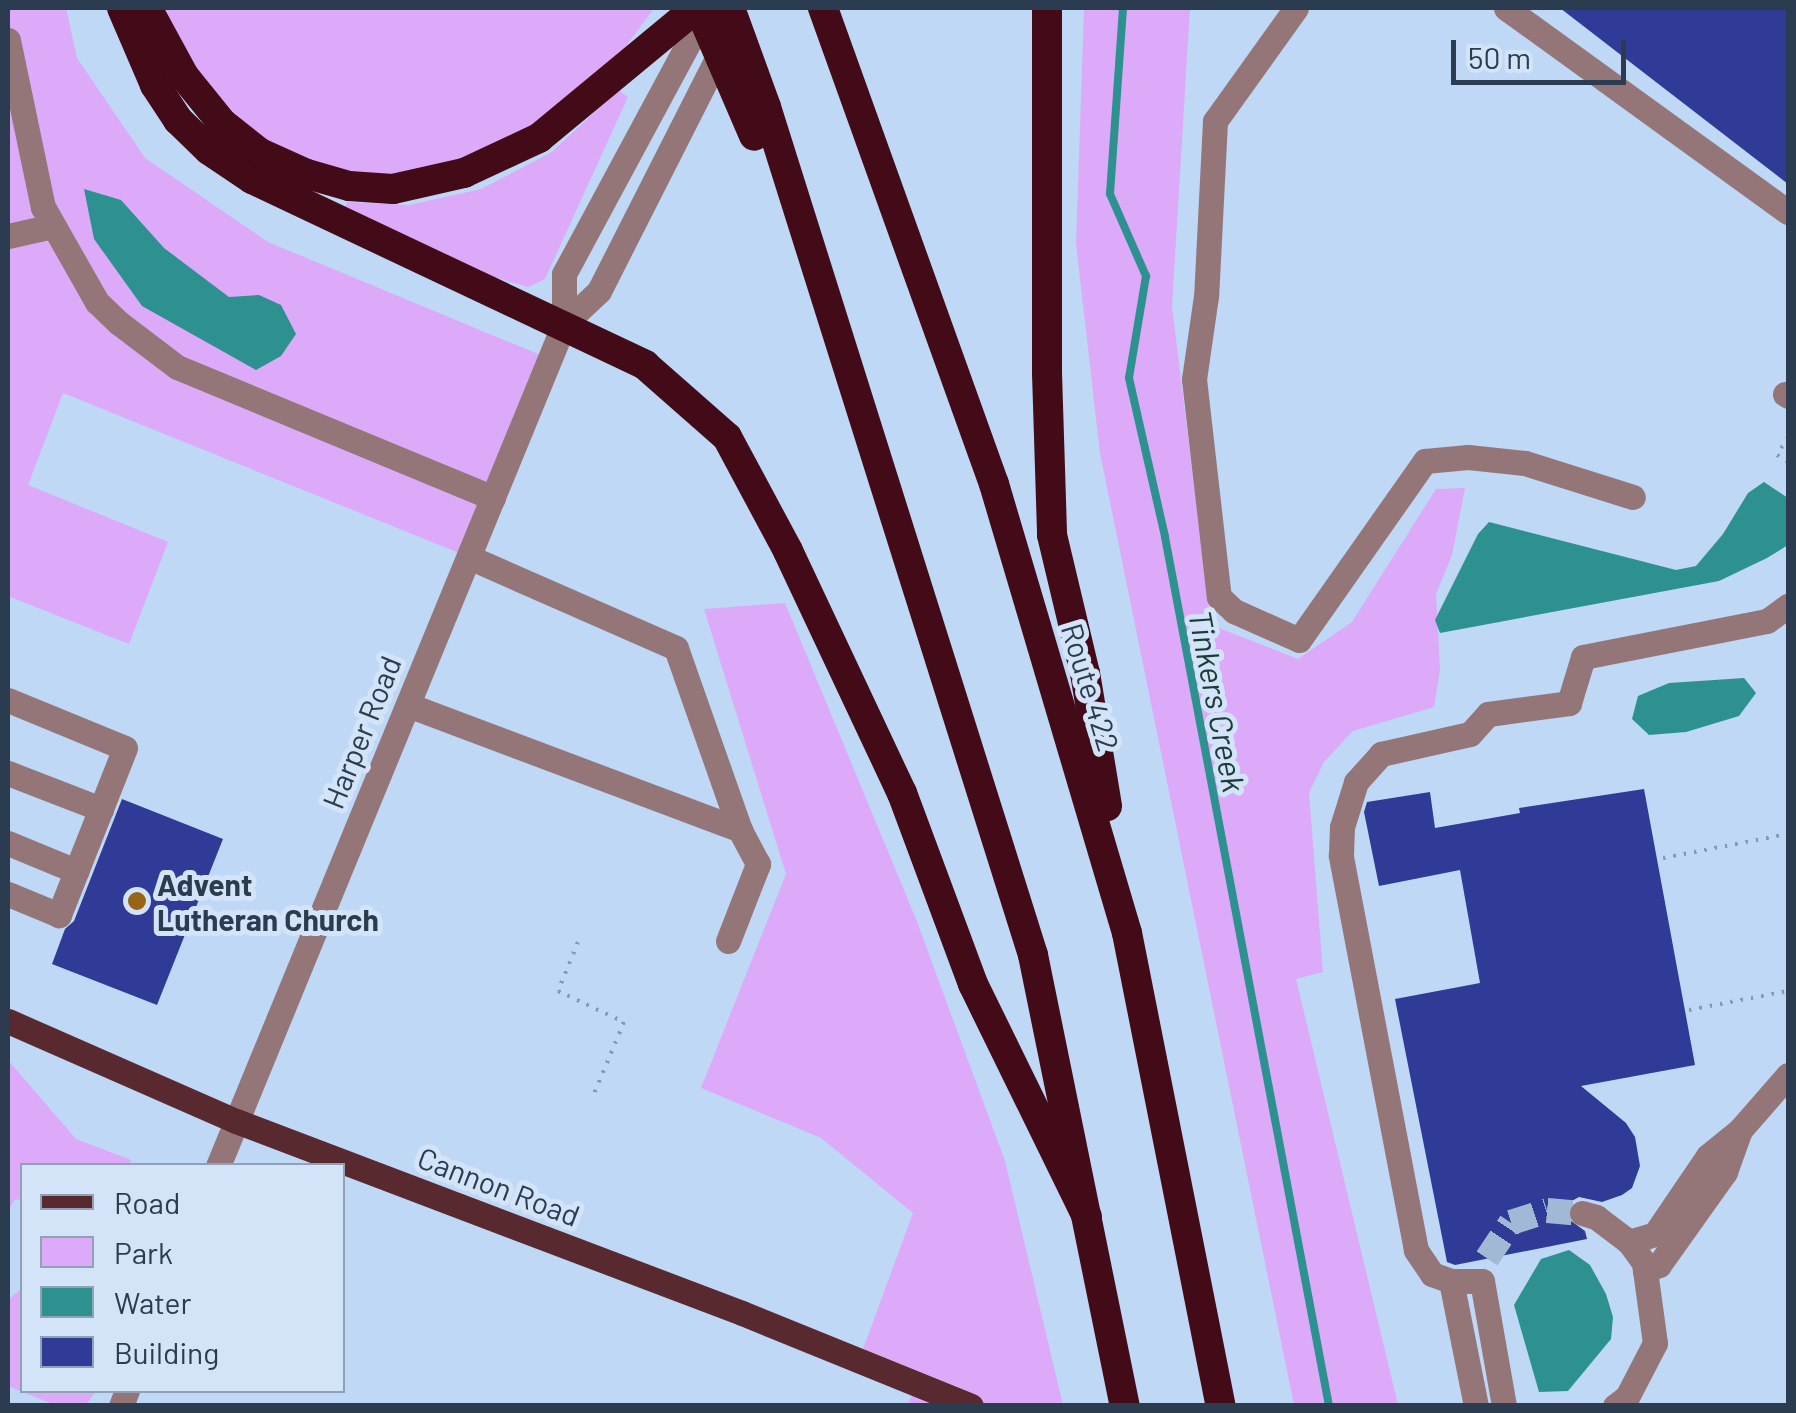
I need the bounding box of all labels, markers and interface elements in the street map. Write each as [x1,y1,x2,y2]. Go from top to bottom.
scale bar [1456,20,1631,82]
text: 50 m [1468,39,1531,75]
water label: Tinkers Creek [1182,607,1254,795]
street label: Route 422 [1055,619,1127,755]
street label: Harper Road [314,650,408,814]
place label: Advent Lutheran Church [157,866,379,936]
marker: Advent Lutheran Church [126,890,148,912]
street label: Cannon Road [413,1139,585,1233]
legend [20,1163,345,1393]
text: Road [114,1184,180,1220]
text: Park [114,1234,173,1270]
text: Water [114,1284,192,1320]
text: Building [114,1334,219,1370]

